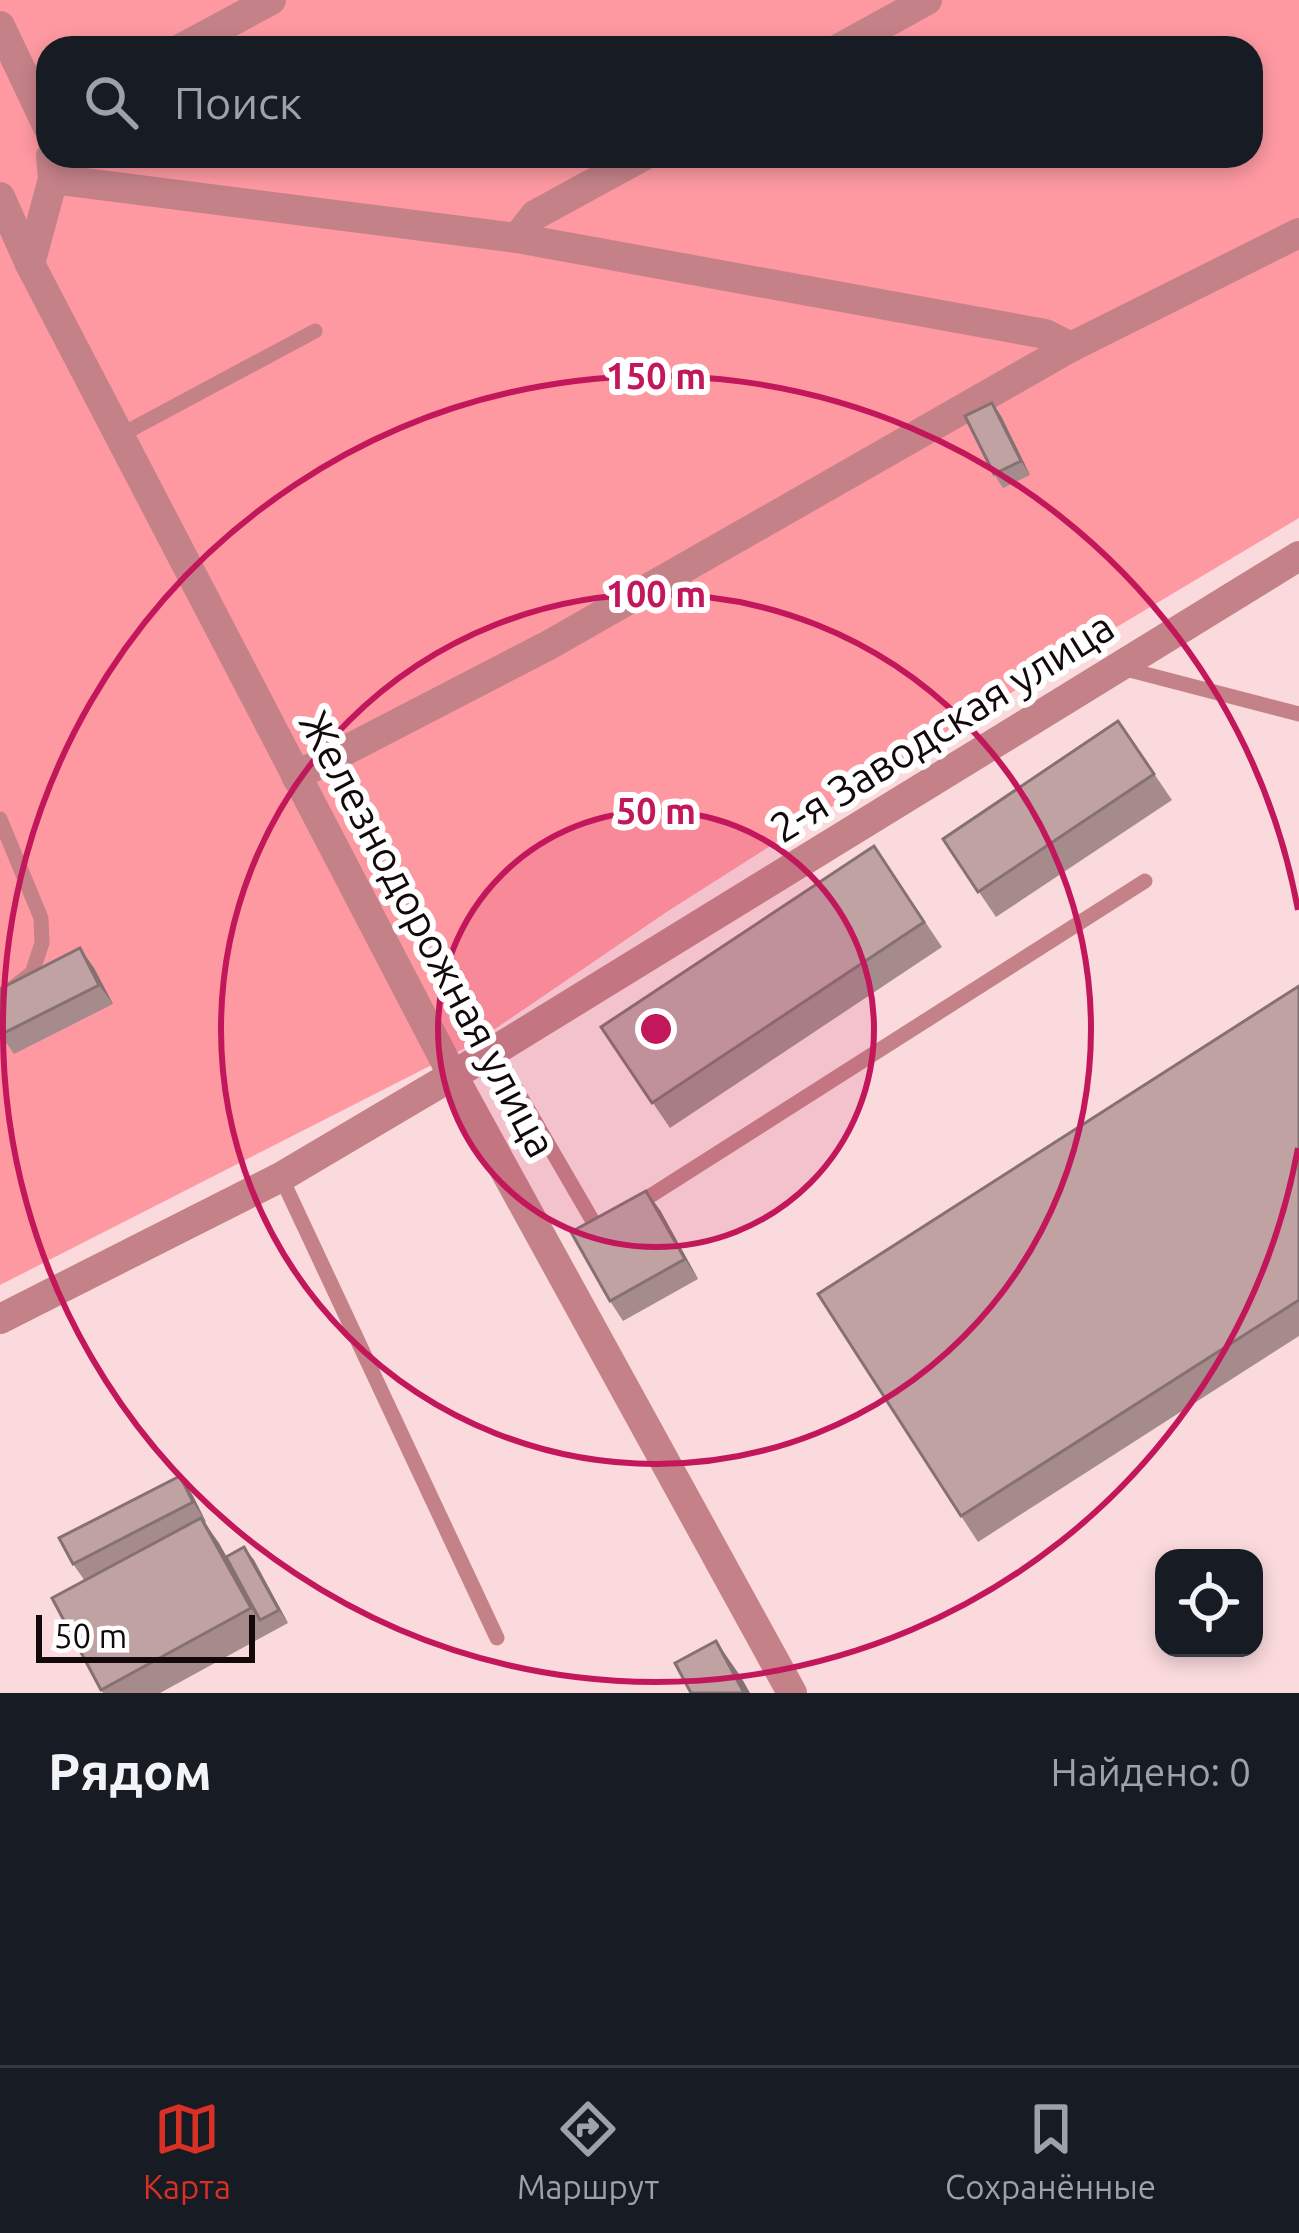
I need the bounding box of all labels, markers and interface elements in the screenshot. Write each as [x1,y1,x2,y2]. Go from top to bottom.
search box [36,36,1263,168]
icon: search [78,69,144,135]
text: Поиск [174,77,302,128]
text: 150 m [606,355,706,396]
text: 100 m [606,573,706,614]
street label: 2-я Заводская улица [762,602,1122,851]
street label: Железнодорожная улица [291,703,566,1165]
text: 50 m [616,790,696,831]
centre of rings [635,1008,677,1050]
map controls [1155,1549,1263,1657]
button: locate [1155,1549,1263,1657]
scale bar [36,1609,255,1662]
text: 50 m [54,1617,127,1654]
text: Рядом [48,1742,212,1800]
text: Найдено: 0 [1051,1750,1251,1793]
tab: Карта [143,2096,231,2205]
tab: Маршрут [517,2096,659,2205]
tab: Сохранённые [945,2096,1156,2205]

